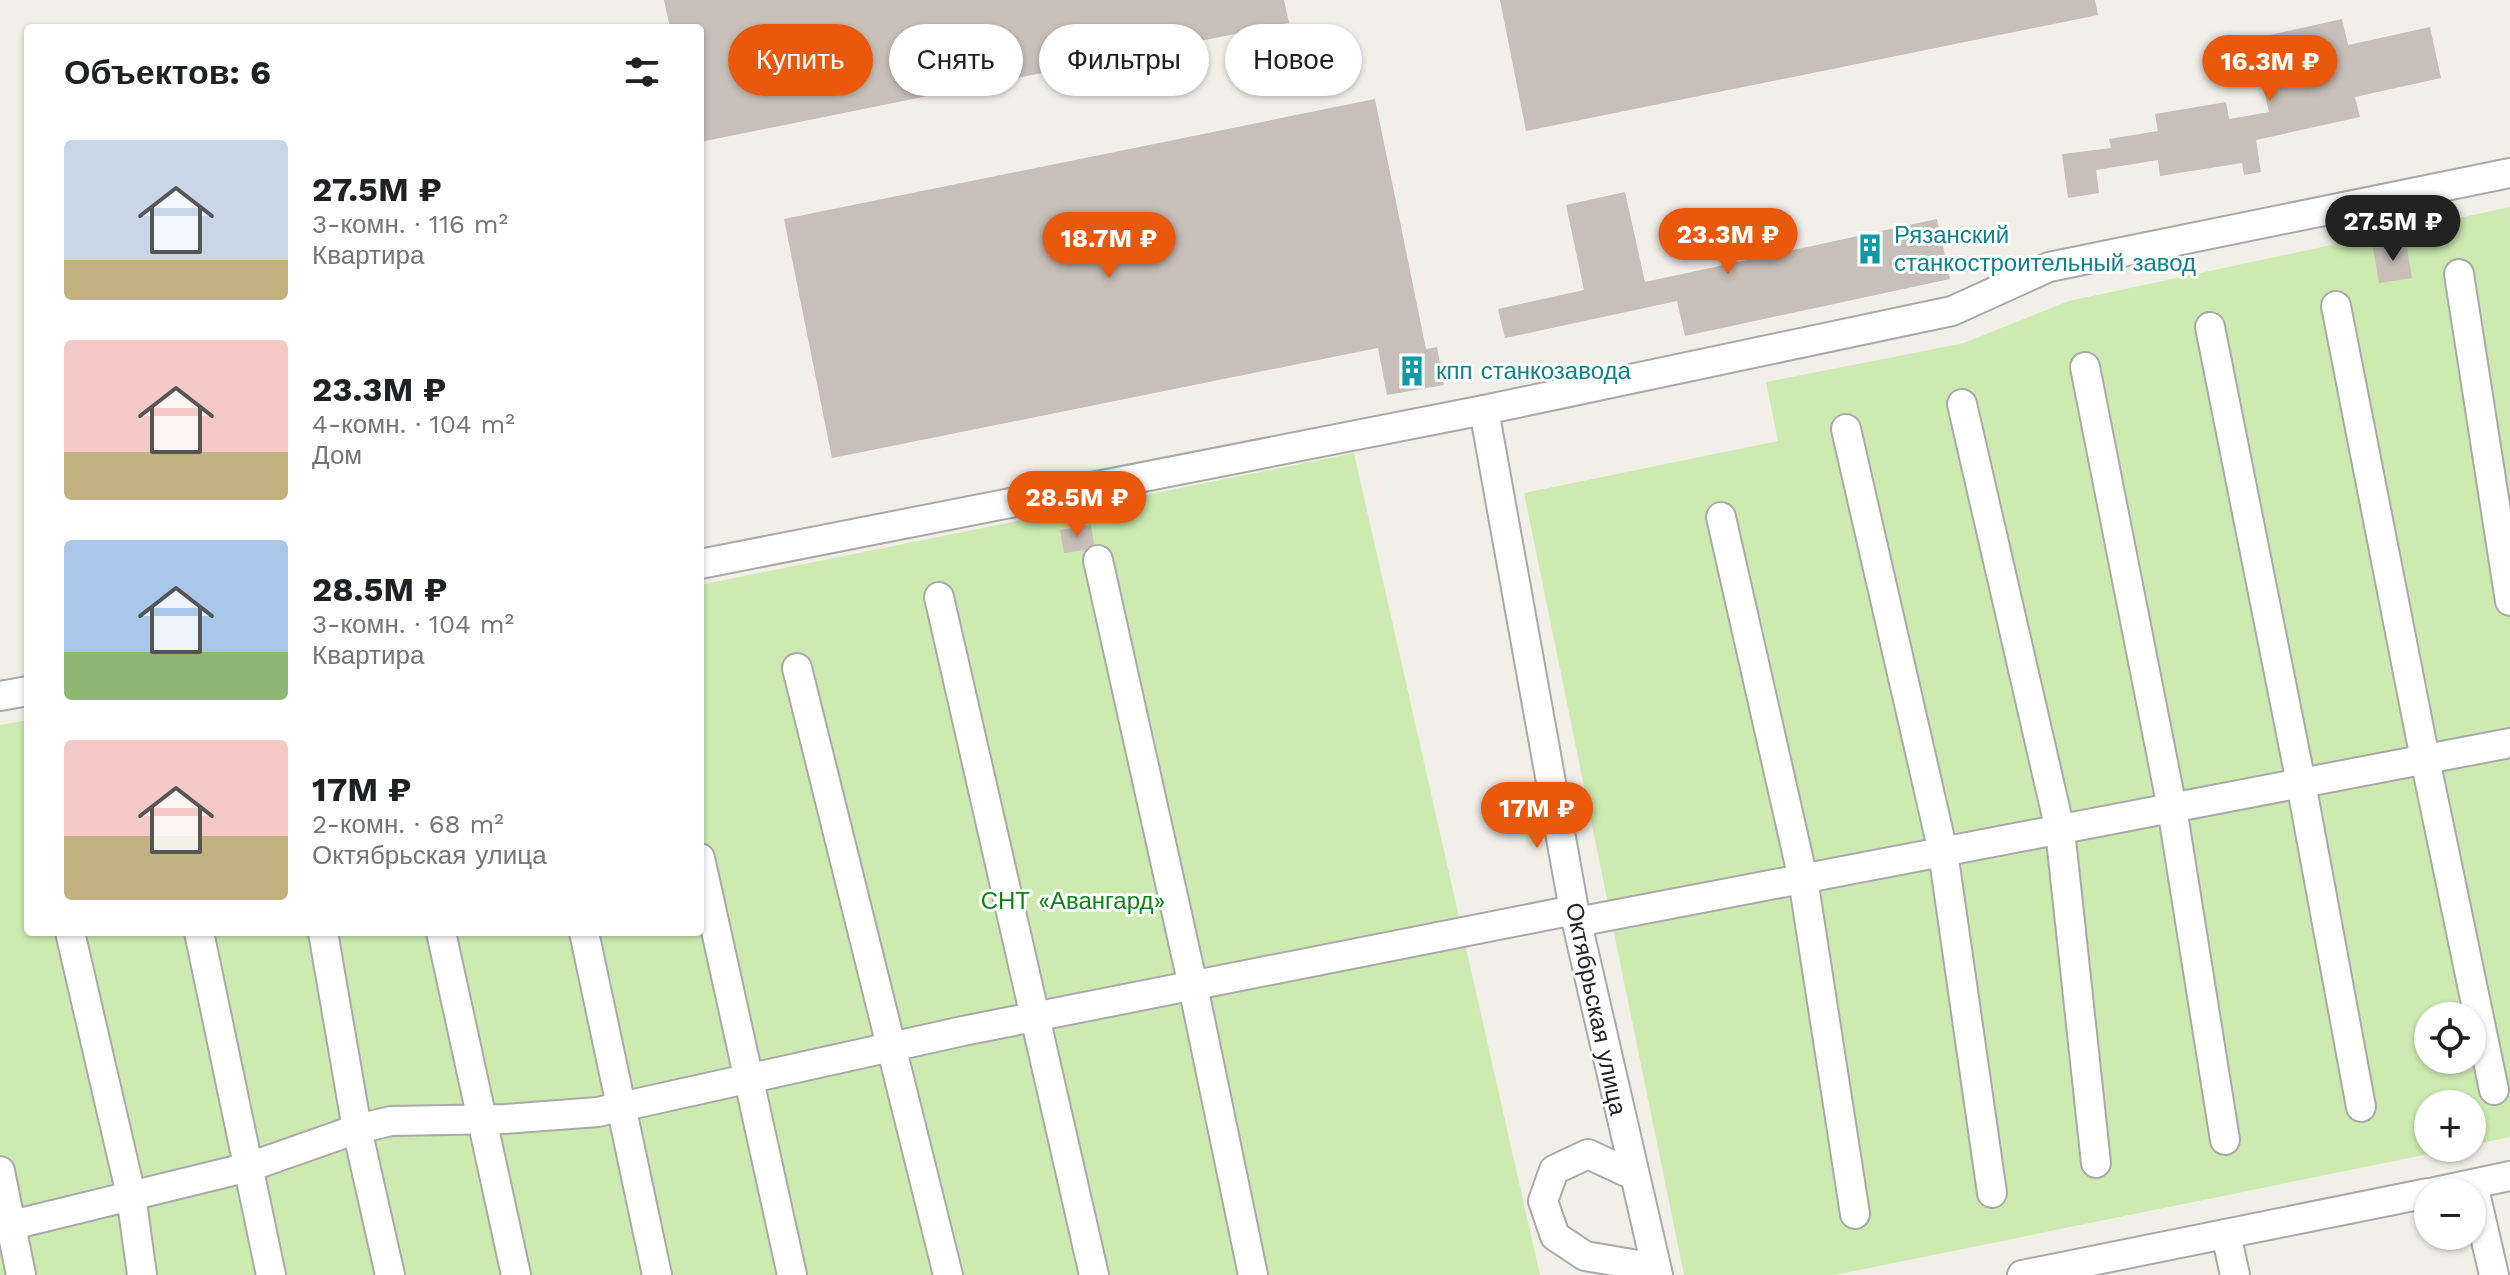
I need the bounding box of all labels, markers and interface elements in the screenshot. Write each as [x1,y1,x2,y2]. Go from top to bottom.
chip: Купить [728,24,873,96]
chip: Снять [889,24,1023,96]
chip: Фильтры [1039,24,1209,96]
chip: Новое [1225,24,1362,96]
pin: 16.3M ₽ [2196,35,2344,103]
text: 16.3M ₽ [2220,46,2320,76]
icon: filters [620,50,664,94]
text: Объектов: 6 [64,52,271,92]
text: 27.5M ₽ [312,169,442,209]
icon: home [128,172,224,268]
pin: 27.5M ₽ [2319,195,2467,263]
text: 27.5M ₽ [2343,206,2443,236]
pin: 23.3M ₽ [1654,208,1802,276]
text: 3-комн. · 116 m² [312,209,508,239]
pin: 18.7M ₽ [1035,212,1183,280]
text: 23.3M ₽ [1677,219,1779,249]
place label: Рязанский станкостроительный завод [1894,221,2196,277]
text: 18.7M ₽ [1061,223,1157,253]
building icon: Рязанский станкостроительный завод [1853,232,1887,266]
text: Квартира [312,240,424,270]
building icon: кпп станкозавода [1395,354,1429,388]
place label: кпп станкозавода [1436,357,1632,385]
text: 23.3M ₽ [312,369,447,409]
icon: home [128,372,224,468]
text: 4-комн. · 104 m² [312,409,515,439]
text: Дом [312,440,362,470]
pin: 28.5M ₽ [1003,471,1151,539]
text: 28.5M ₽ [1025,482,1129,512]
text: 28.5M ₽ [312,569,447,609]
icon: home [128,572,224,668]
text: 3-комн. · 104 m² [312,609,514,639]
text: Квартира [312,640,424,670]
text: 17M ₽ [312,769,411,809]
icon: home [128,772,224,868]
pin: 17M ₽ [1481,782,1593,850]
text: 17M ₽ [1499,793,1575,823]
text: 2-комн. · 68 m² [312,809,504,839]
text: Октябрьская улица [312,840,547,870]
park label: СНТ «Авангард» [981,887,1165,915]
street label: Октябрьская улица [1560,900,1632,1118]
map controls [2414,1002,2486,1250]
button: locate [2414,1002,2486,1074]
button: + [2414,1090,2486,1162]
button: − [2414,1178,2486,1250]

